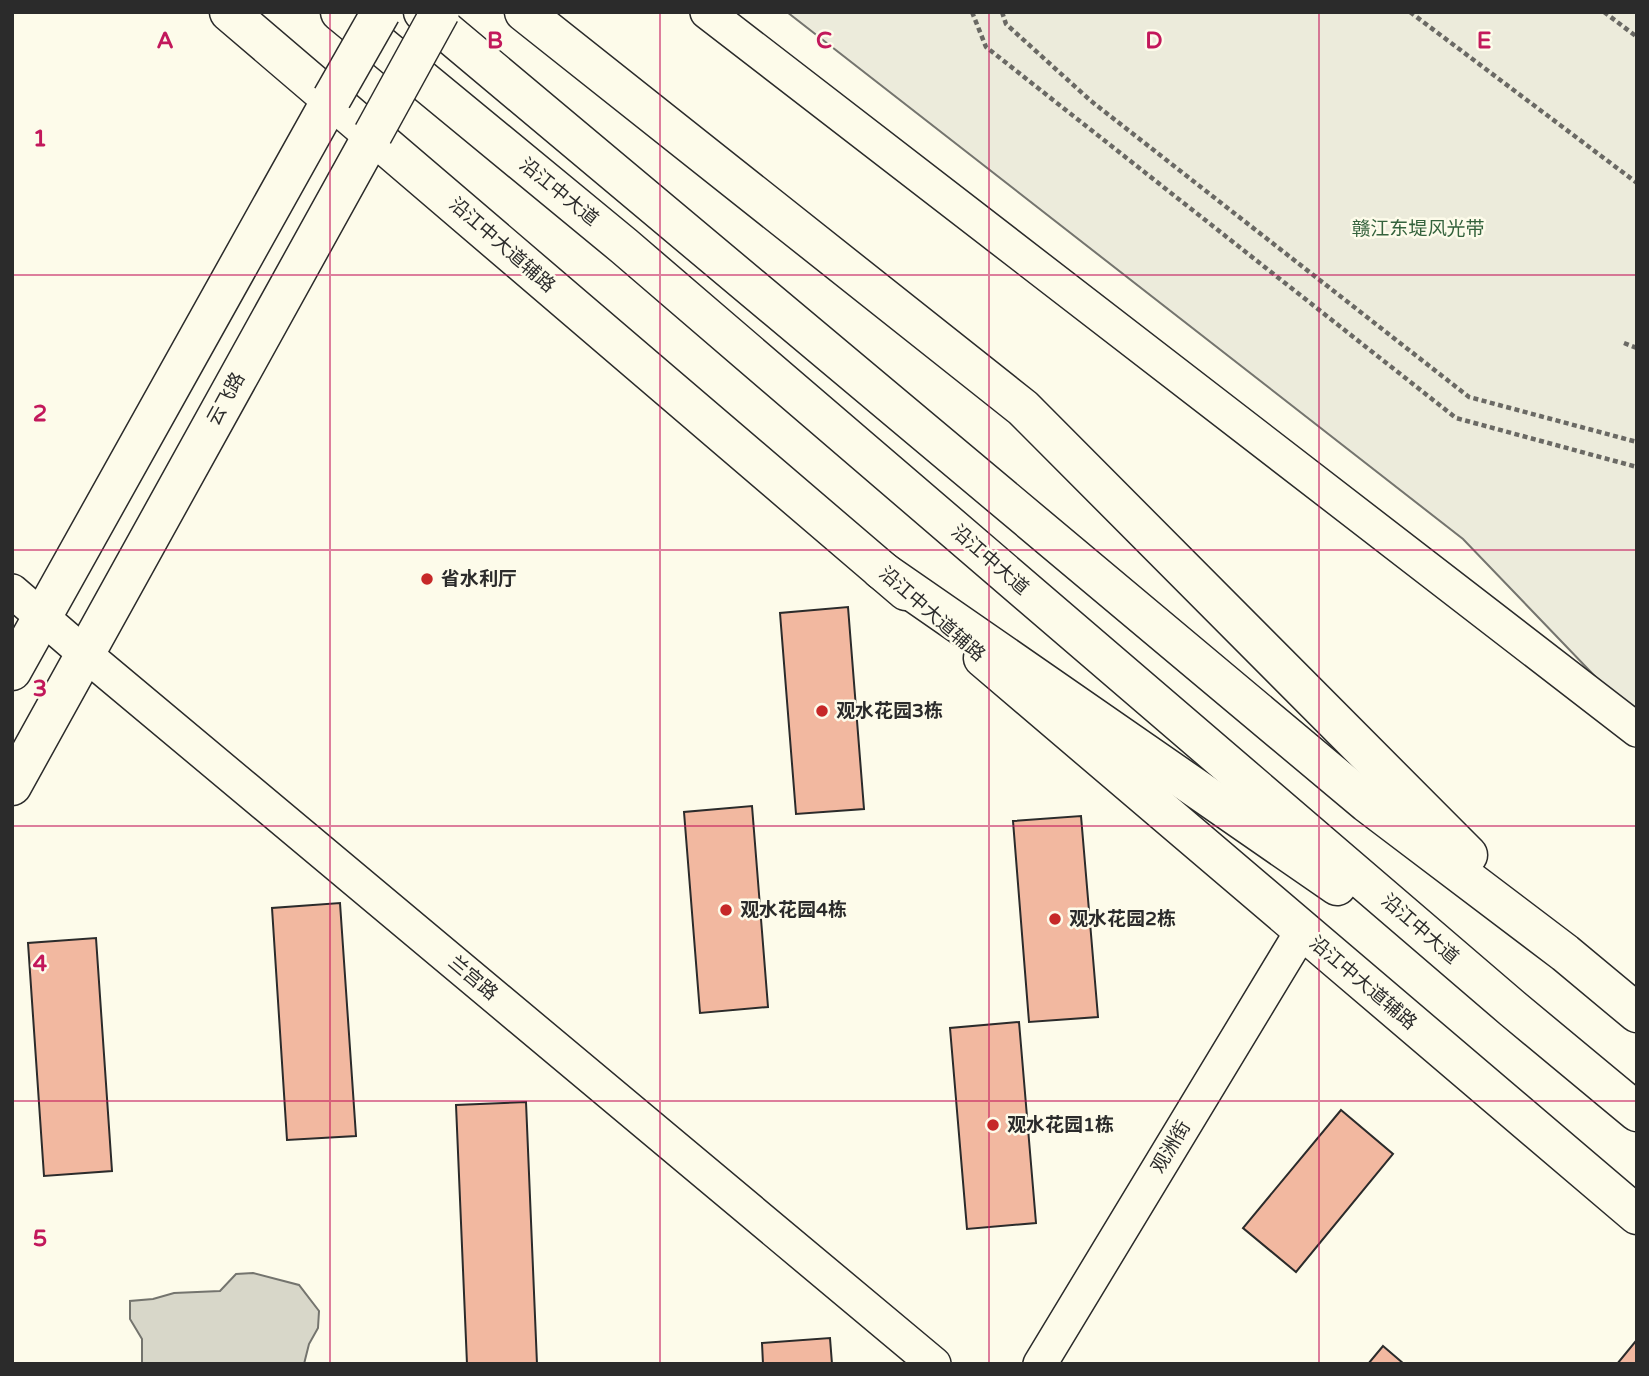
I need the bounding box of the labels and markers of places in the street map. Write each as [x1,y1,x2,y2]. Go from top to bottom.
place label: 省水利厅 [441,568,517,590]
marker: 省水利厅 [419,571,435,587]
place label: 观水花园3栋 [836,700,943,722]
marker: 观水花园3栋 [814,703,830,719]
place label: 观水花园4栋 [740,899,847,921]
marker: 观水花园4栋 [718,902,734,918]
place label: 观水花园2栋 [1069,908,1176,930]
marker: 观水花园2栋 [1047,911,1063,927]
place label: 观水花园1栋 [1007,1114,1114,1136]
marker: 观水花园1栋 [985,1117,1001,1133]

